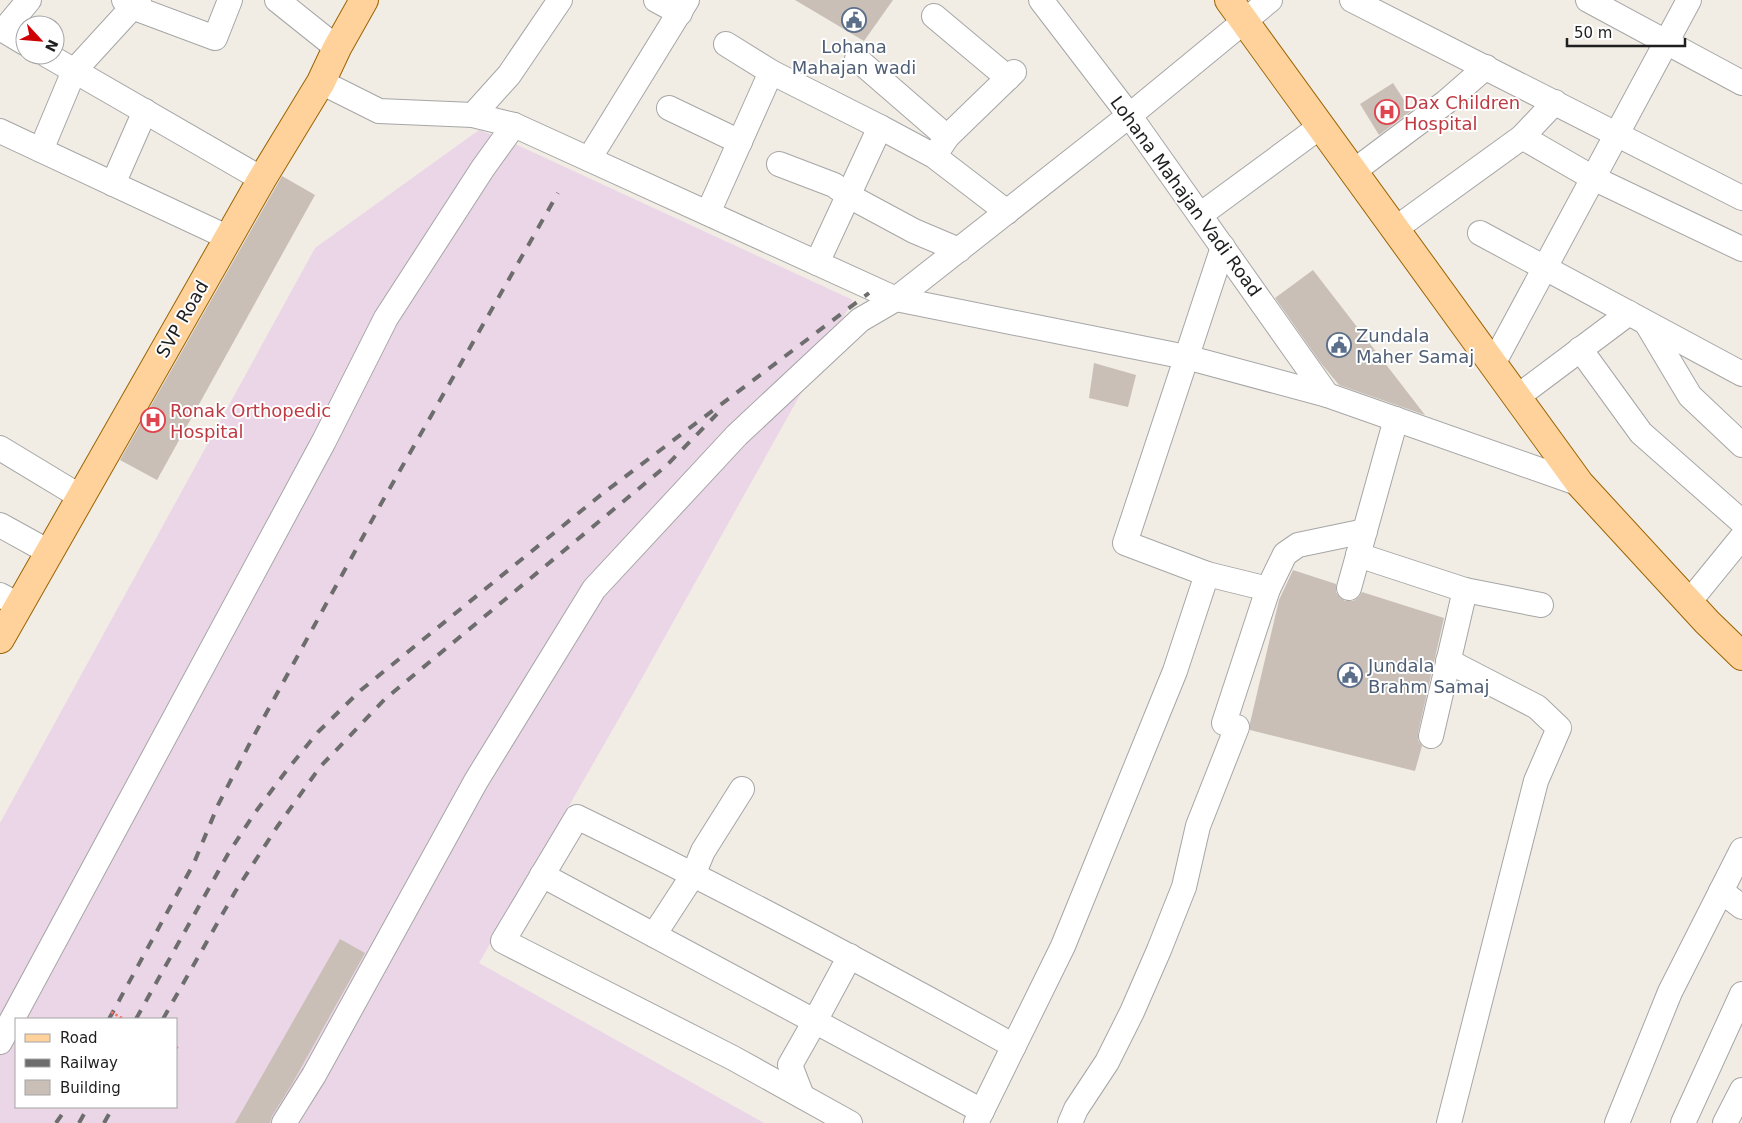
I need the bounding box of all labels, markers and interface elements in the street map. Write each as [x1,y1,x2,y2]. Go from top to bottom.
public building icon: Lohana Mahajan wadi [841,7,867,33]
north arrow [15,15,65,65]
scale bar [1567,15,1684,47]
text: 50 m [1574,24,1612,42]
place label: Lohana Mahajan wadi [792,36,916,78]
text: N [42,37,61,54]
street label: Lohana Mahajan Vadi Road [1106,92,1266,300]
place label: Dax Children Hospital [1404,92,1520,134]
hospital icon: Dax Children Hospital [1374,99,1400,125]
street label: SVP Road [152,277,212,361]
place label: Zundala Maher Samaj [1356,325,1474,367]
public building icon: Zundala Maher Samaj [1326,332,1352,358]
place label: Ronak Orthopedic Hospital [170,400,331,442]
hospital icon: Ronak Orthopedic Hospital [140,407,166,433]
place label: Jundala Brahm Samaj [1367,655,1489,697]
public building icon: Jundala Brahm Samaj [1337,662,1363,688]
legend [15,1018,178,1108]
text: Road [60,1029,98,1047]
text: Railway [60,1054,118,1072]
text: Building [60,1079,121,1097]

